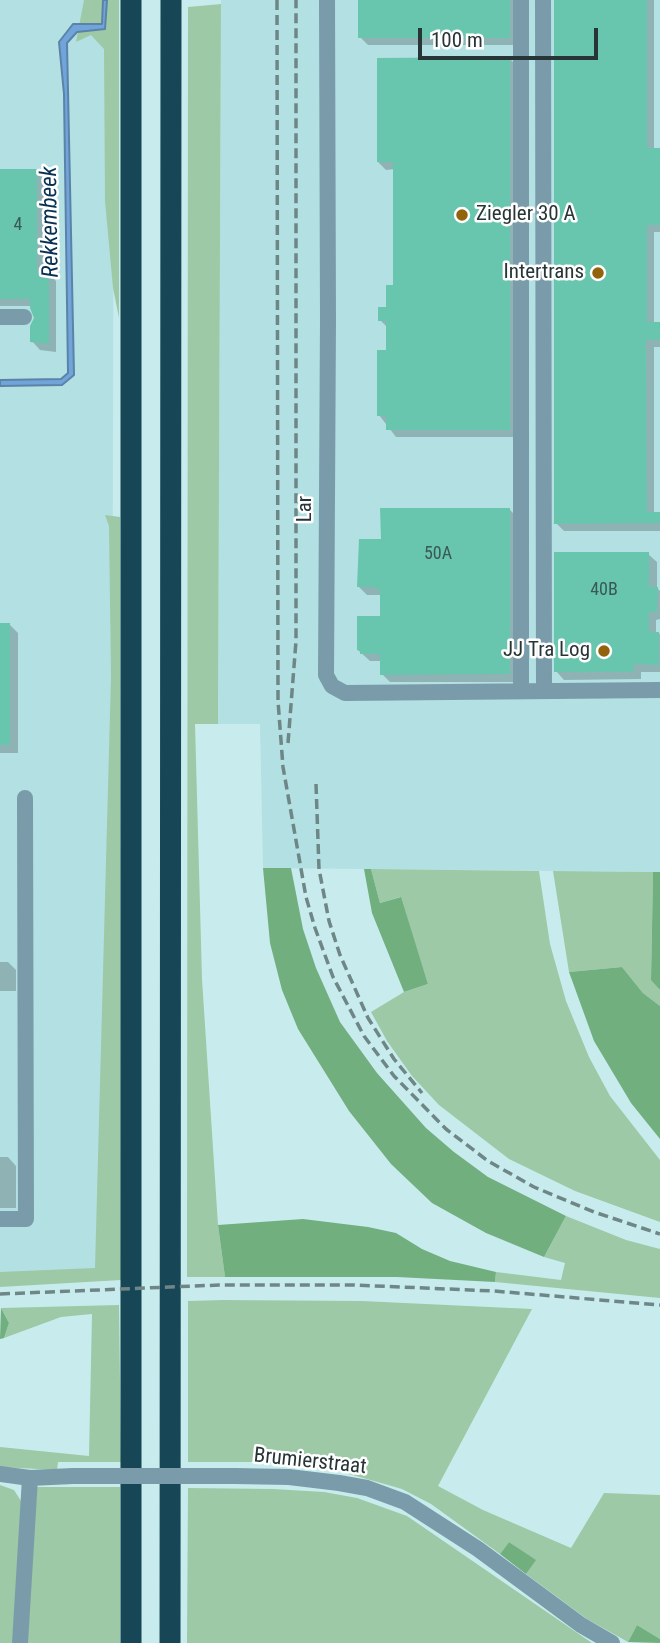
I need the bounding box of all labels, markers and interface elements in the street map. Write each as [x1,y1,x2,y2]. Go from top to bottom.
scale bar [422,14,602,58]
text: 100 m [431,28,483,52]
water label: Rekkembeek [36,166,66,278]
place label: Ziegler 30 A [476,202,576,228]
marker: Ziegler 30 A [454,207,470,223]
house number: 4 [14,214,22,236]
place label: Intertrans [504,260,584,286]
marker: Intertrans [590,265,606,281]
street label: Lar [293,496,319,522]
house number: 50A [424,543,452,565]
house number: 40B [590,579,618,601]
place label: JJ Tra Log [503,638,590,664]
marker: JJ Tra Log [596,643,612,659]
street label: Brumierstraat [252,1444,368,1480]

